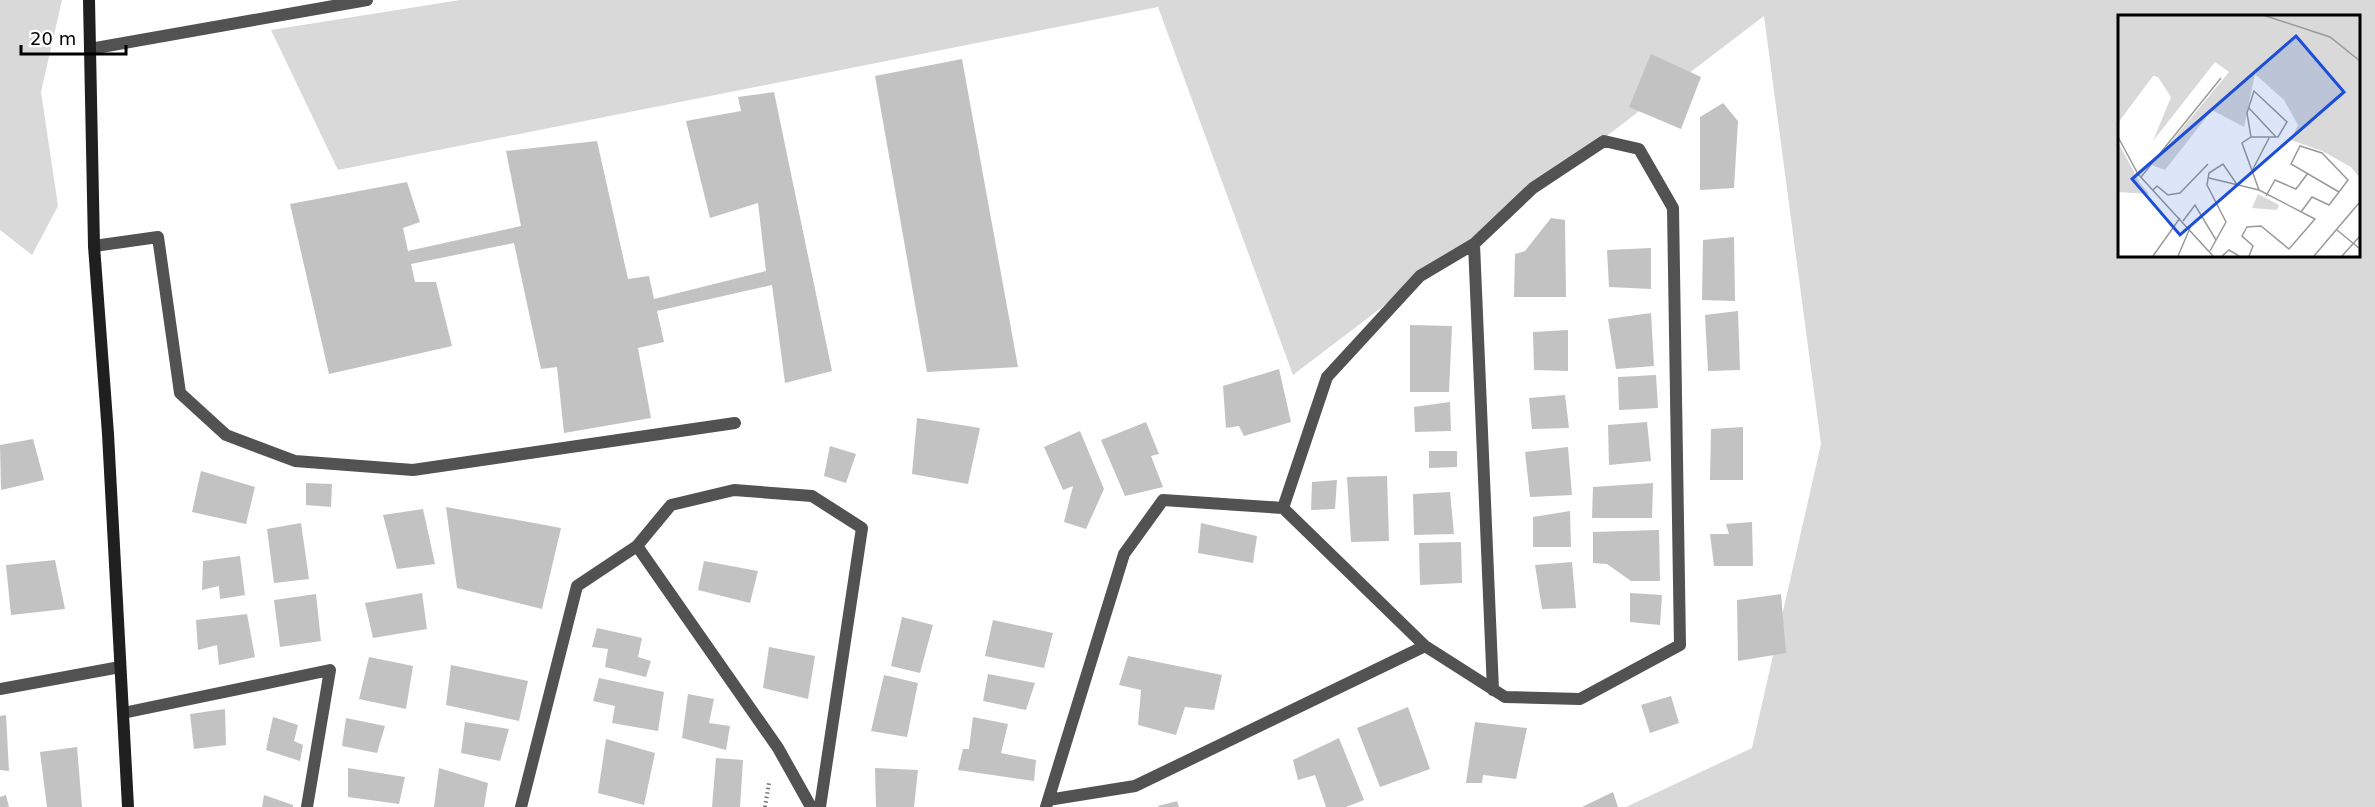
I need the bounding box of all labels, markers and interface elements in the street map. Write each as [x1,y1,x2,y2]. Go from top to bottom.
inset map [2118,15,2360,256]
scale bar [21,18,126,56]
text: 20 m [30,28,76,49]

